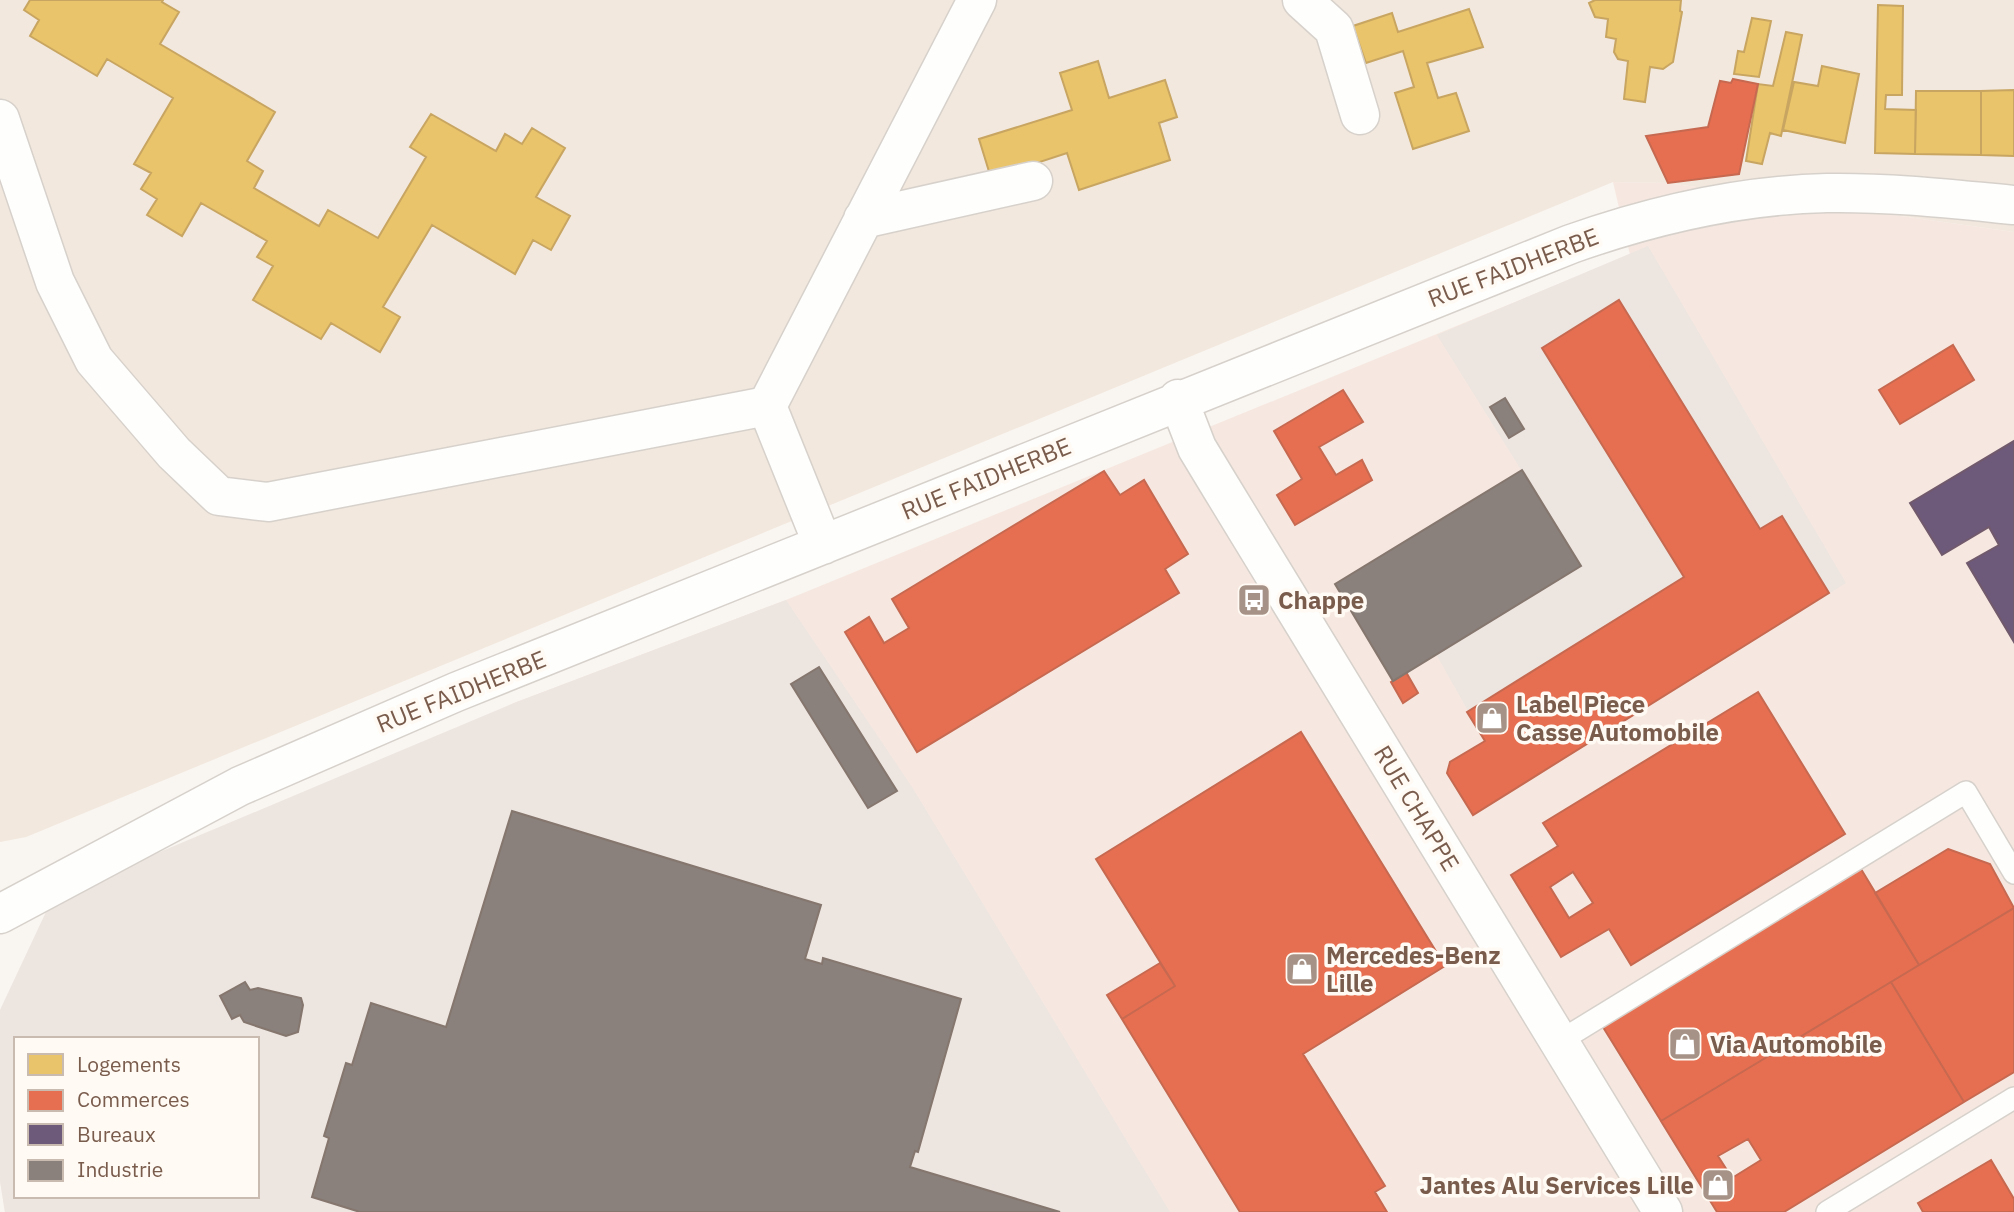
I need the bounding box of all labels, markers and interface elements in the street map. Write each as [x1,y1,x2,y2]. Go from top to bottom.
street label: RUE FAIDHERBE [1423,220,1603,314]
street label: RUE FAIDHERBE [896,429,1076,527]
bus stop icon: Chappe [1235,581,1273,619]
place label: Chappe [1278,584,1364,616]
street label: RUE FAIDHERBE [371,642,551,740]
place label: Label Piece Casse Automobile [1516,688,1719,748]
shop icon: Label Piece Casse Automobile [1473,699,1511,737]
street label: RUE CHAPPE [1367,739,1467,877]
place label: Mercedes-Benz Lille [1326,939,1501,999]
shop icon: Mercedes-Benz Lille [1283,950,1321,988]
shop icon: Via Automobile [1666,1025,1704,1063]
place label: Via Automobile [1710,1028,1882,1060]
legend [14,1037,259,1198]
text: Logements [77,1050,181,1078]
text: Commerces [77,1085,190,1113]
text: Bureaux [77,1120,156,1148]
text: Industrie [77,1155,163,1183]
shop icon: Jantes Alu Services Lille [1699,1166,1737,1204]
place label: Jantes Alu Services Lille [1420,1169,1694,1201]

